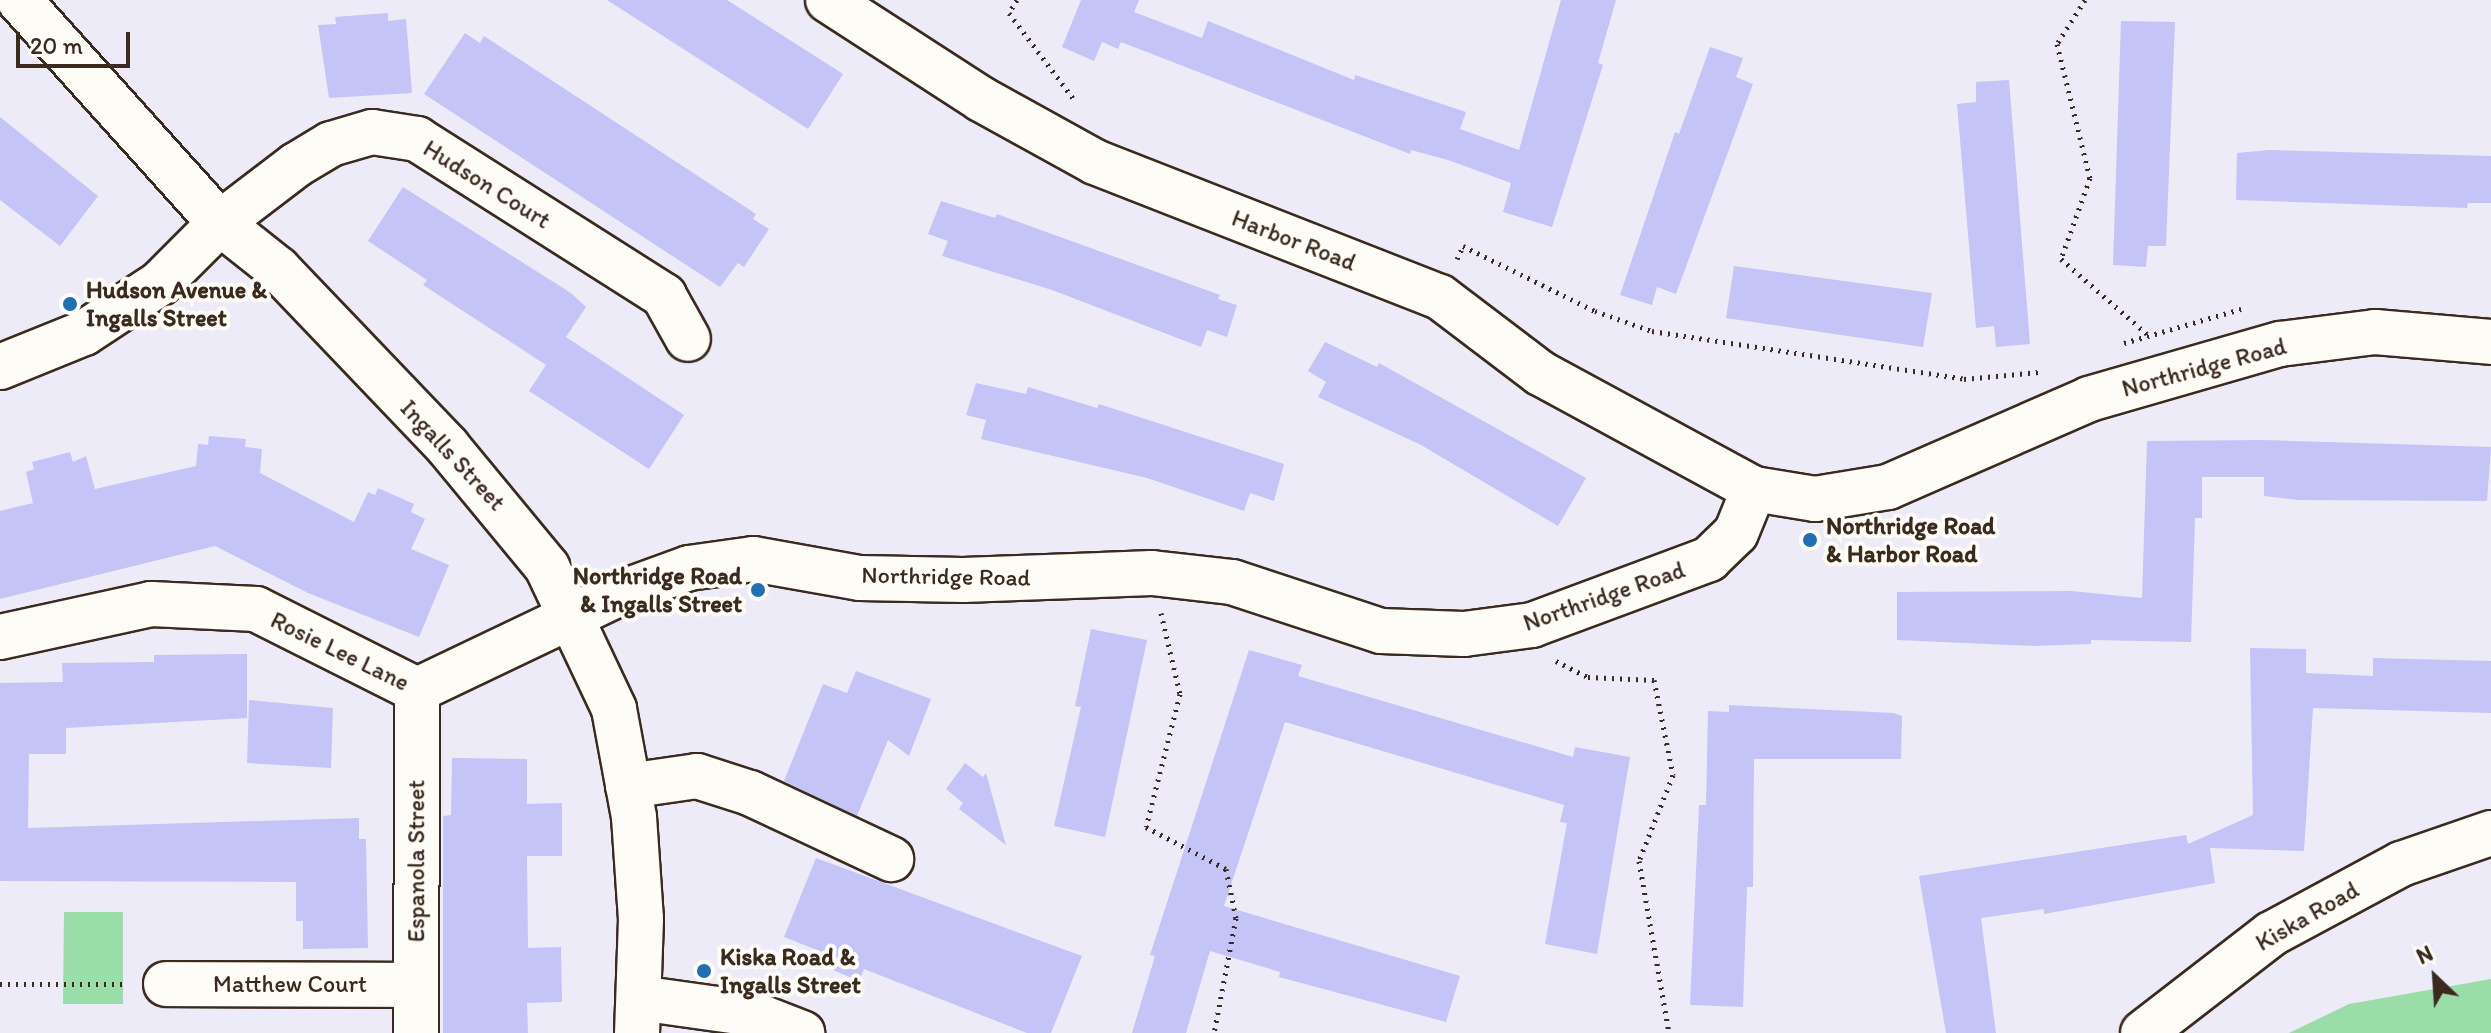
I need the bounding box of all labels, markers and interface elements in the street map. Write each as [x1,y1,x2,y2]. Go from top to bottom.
scale bar [20,16,134,66]
text: 20 m [30,31,83,60]
street label: Hudson Court [418,134,556,234]
street label: Harbor Road [1228,203,1360,277]
place label: Hudson Avenue & Ingalls Street [86,276,267,332]
marker: Hudson Avenue & Ingalls Street [61,295,79,313]
street label: Northridge Road [2119,331,2289,403]
street label: Ingalls Street [395,394,511,516]
place label: Northridge Road & Harbor Road [1826,512,1995,568]
marker: Northridge Road & Harbor Road [1801,531,1819,549]
street label: Northridge Road [1519,555,1689,637]
street label: Northridge Road [861,560,1031,592]
place label: Northridge Road & Ingalls Street [573,562,742,618]
marker: Northridge Road & Ingalls Street [749,581,767,599]
street label: Rosie Lee Lane [266,605,414,697]
street label: Espanola Street [402,780,430,942]
street label: Kiska Road [2251,875,2363,957]
north arrow [2395,937,2475,1017]
text: N [2412,939,2437,970]
place label: Kiska Road & Ingalls Street [720,943,860,999]
marker: Kiska Road & Ingalls Street [695,962,713,980]
street label: Matthew Court [213,970,367,998]

